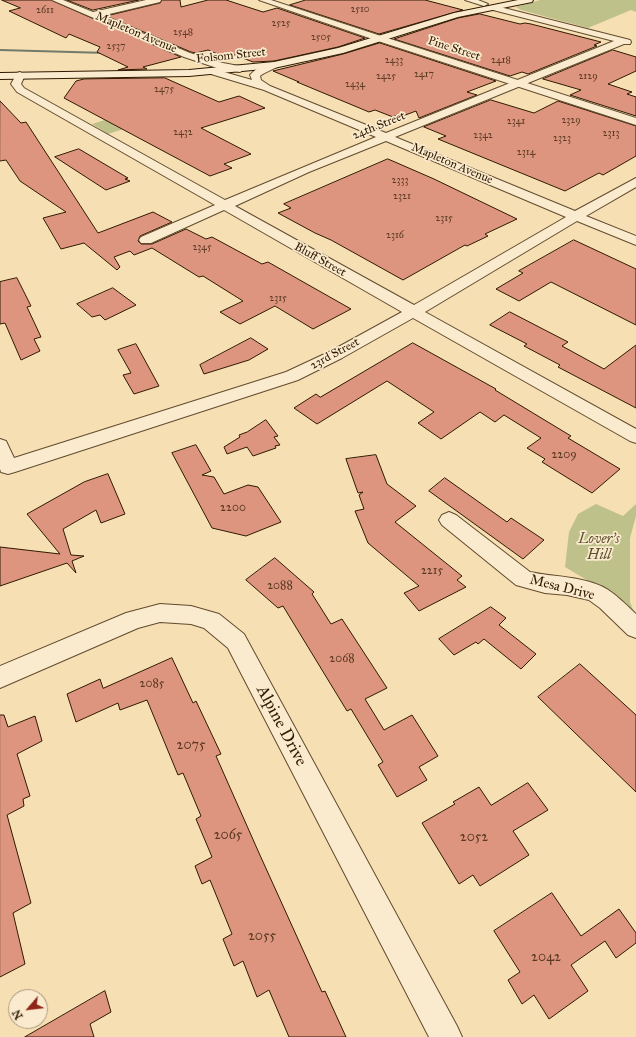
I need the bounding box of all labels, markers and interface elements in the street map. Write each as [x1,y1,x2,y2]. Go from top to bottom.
house number: 2510 [350,4,370,16]
house number: 2611 [36,5,54,17]
street label: Mapleton Avenue [93,9,179,57]
house number: 2525 [271,18,291,30]
house number: 2548 [173,27,193,39]
house number: 2505 [311,32,331,44]
street label: Pine Street [426,34,482,64]
house number: 2537 [107,41,125,53]
street label: Folsom Street [196,45,266,67]
house number: 2433 [385,55,403,67]
house number: 2418 [491,55,511,67]
house number: 2417 [414,69,434,81]
house number: 2425 [376,71,396,83]
house number: 2129 [578,71,598,83]
house number: 2434 [345,79,365,91]
house number: 2475 [154,84,174,96]
street label: 24th Street [350,109,408,143]
house number: 2329 [561,115,581,127]
house number: 2341 [507,116,525,128]
house number: 2432 [173,127,193,139]
house number: 2313 [603,128,619,140]
house number: 2342 [473,130,493,142]
house number: 2323 [553,133,571,145]
street label: Mapleton Avenue [409,140,495,188]
house number: 2314 [517,147,535,159]
house number: 2333 [392,175,408,187]
house number: 2321 [393,191,411,203]
house number: 2315 [435,213,453,225]
house number: 2316 [386,230,404,242]
street label: Bluff Street [292,240,348,280]
house number: 2345 [192,242,212,254]
house number: 2315 [269,293,287,305]
street label: 23rd Street [308,335,362,373]
house number: 2209 [551,448,577,462]
house number: 2200 [220,501,246,515]
park label: Lover's Hill [579,532,619,564]
house number: 2215 [421,564,443,578]
street label: Mesa Drive [528,572,596,604]
house number: 2088 [267,579,293,593]
house number: 2068 [329,652,355,666]
house number: 2085 [140,677,164,691]
street label: Alpine Drive [251,682,311,770]
house number: 2075 [176,738,206,754]
house number: 2065 [214,828,242,844]
house number: 2052 [460,830,488,846]
house number: 2055 [248,929,276,945]
house number: 2042 [531,950,561,966]
north arrow [8,989,48,1029]
text: N [10,1007,26,1022]

